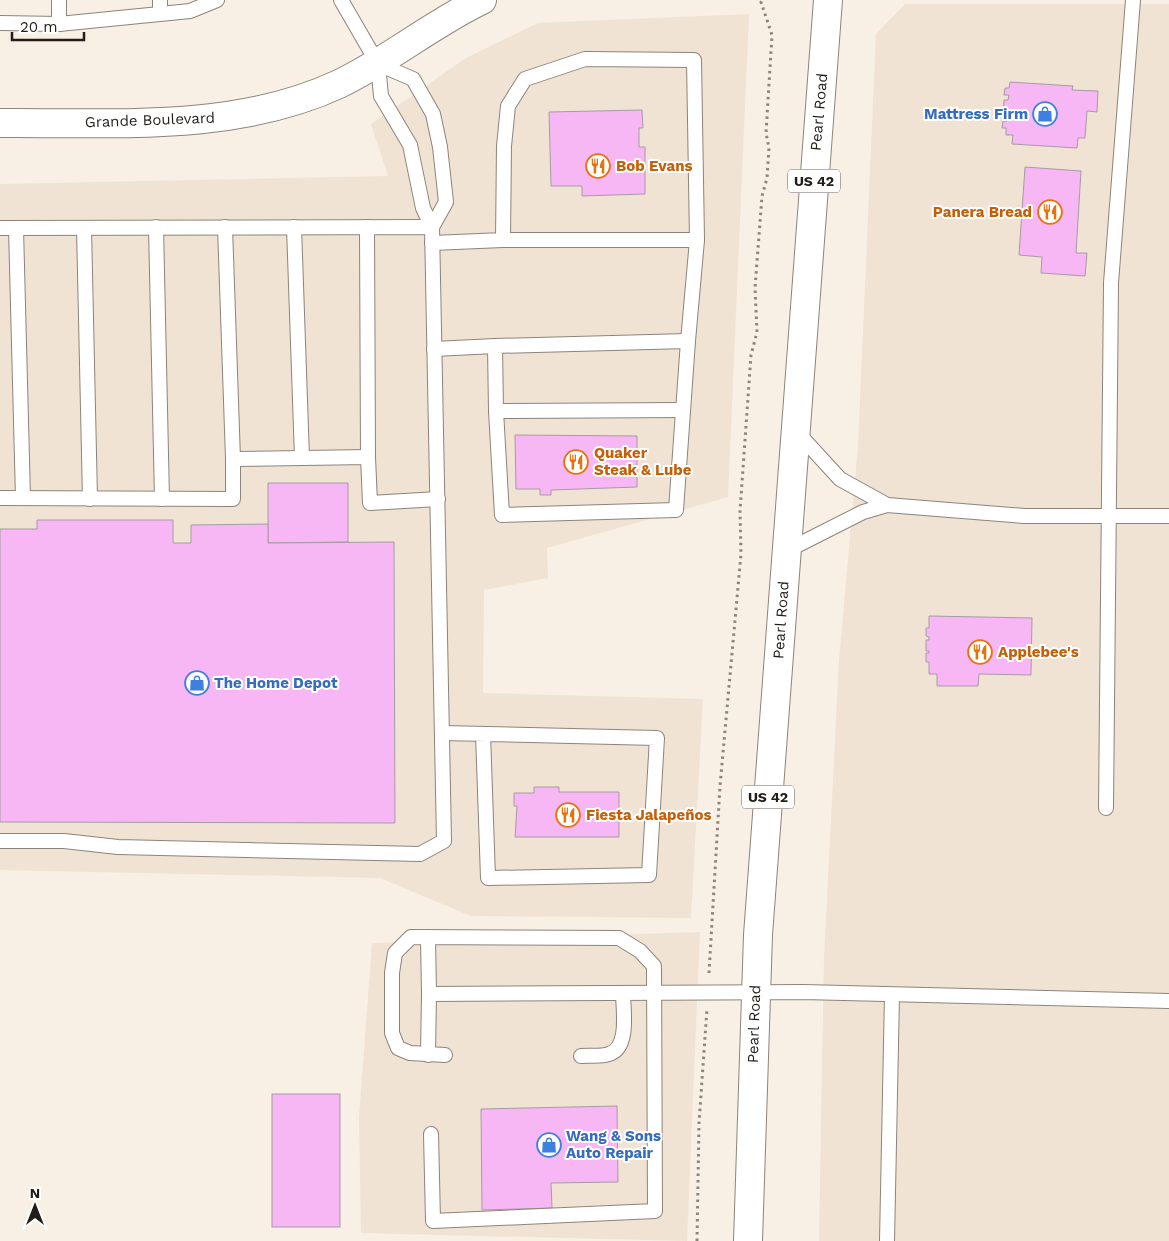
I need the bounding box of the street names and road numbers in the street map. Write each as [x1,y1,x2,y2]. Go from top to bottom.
street label: Pearl Road [807,72,831,152]
street label: Grande Boulevard [85,109,215,131]
road number: US 42 [788,170,840,192]
street label: Pearl Road [769,580,793,660]
road number: US 42 [742,786,794,809]
street label: Pearl Road [744,985,764,1063]

